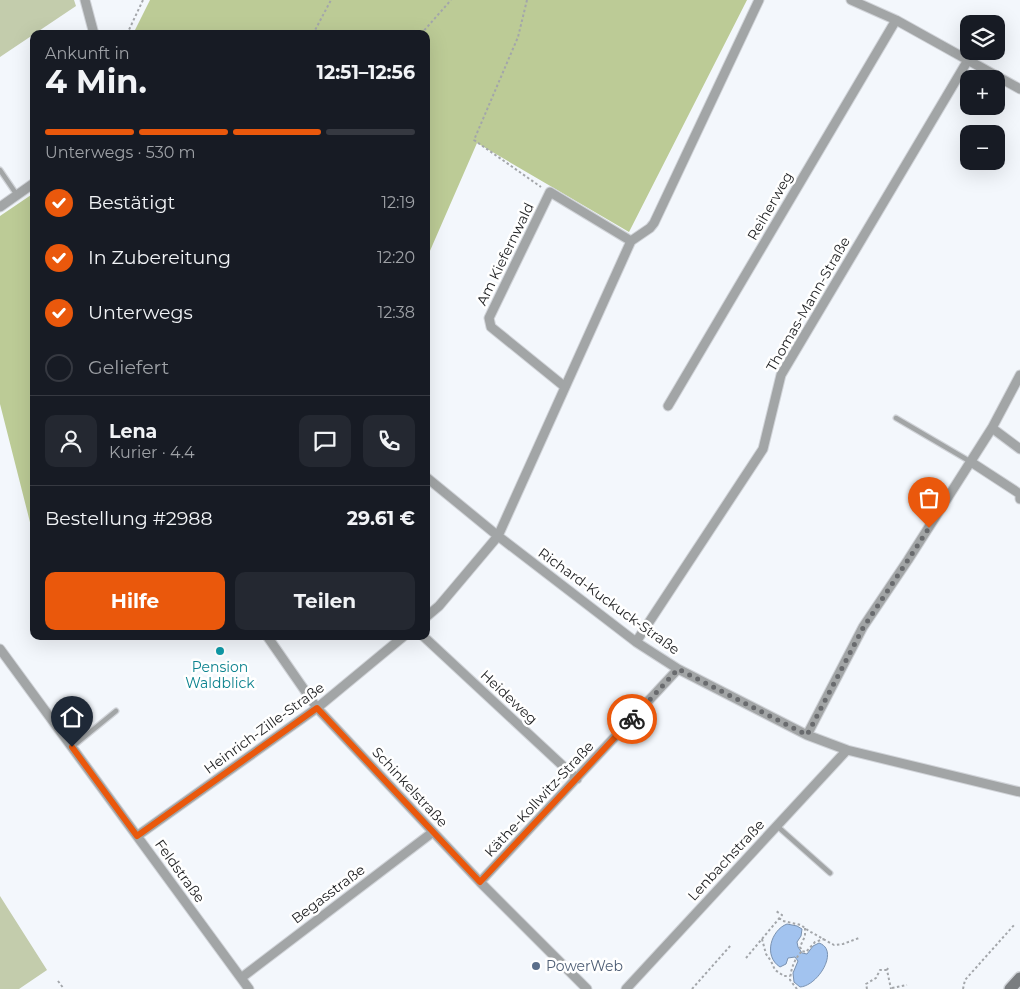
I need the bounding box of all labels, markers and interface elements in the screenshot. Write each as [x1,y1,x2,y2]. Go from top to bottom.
map controls [960,15,1005,170]
button: layers [960,15,1005,60]
text: Ankunft in [45,44,130,63]
text: 12:51–12:56 [316,61,415,84]
text: 4 Min. [45,62,147,101]
button: + [960,70,1005,115]
button: − [960,125,1005,170]
text: Unterwegs · 530 m [45,143,195,162]
street label: Reiherweg [743,168,797,244]
icon: check [45,189,73,217]
text: Bestätigt [88,191,175,214]
text: 12:19 [381,193,415,212]
street label: Am Kiefernwald [472,200,538,308]
street label: Thomas-Mann-Straße [762,233,854,375]
icon: check [45,244,73,272]
text: In Zubereitung [88,246,231,269]
text: 12:20 [377,248,415,267]
icon: check [45,299,73,327]
text: Unterwegs [88,301,193,324]
text: 12:38 [378,303,415,322]
text: Geliefert [88,356,169,379]
button: person [45,415,97,467]
button: chat [299,415,351,467]
button: phone [363,415,415,467]
text: Lena [109,420,157,443]
text: Kurier · 4.4 [109,443,195,462]
pin [908,477,950,528]
icon: bag [915,484,943,512]
text: Bestellung #2988 [45,507,213,530]
text: 29.61 € [347,507,415,530]
street label: Richard-Kuckuck-Straße [535,544,683,658]
button: Hilfe [45,572,225,630]
button: Teilen [235,572,415,630]
marker: Pension Waldblick [214,645,226,657]
place label: Pension Waldblick [185,658,255,692]
street label: Heideweg [477,666,541,728]
street label: Heinrich-Zille-Straße [200,678,328,778]
courier [607,694,657,744]
pin [51,696,93,747]
icon: home [58,703,86,731]
icon: bike [618,705,646,733]
street label: Käthe-Kollwitz-Straße [481,737,597,861]
street label: Schinkelstraße [368,743,452,831]
street label: Lenbachstraße [684,816,768,904]
street label: Feldstraße [151,836,209,906]
street label: Begasstraße [288,861,368,927]
place label: PowerWeb [546,957,623,975]
marker: PowerWeb [530,960,542,972]

